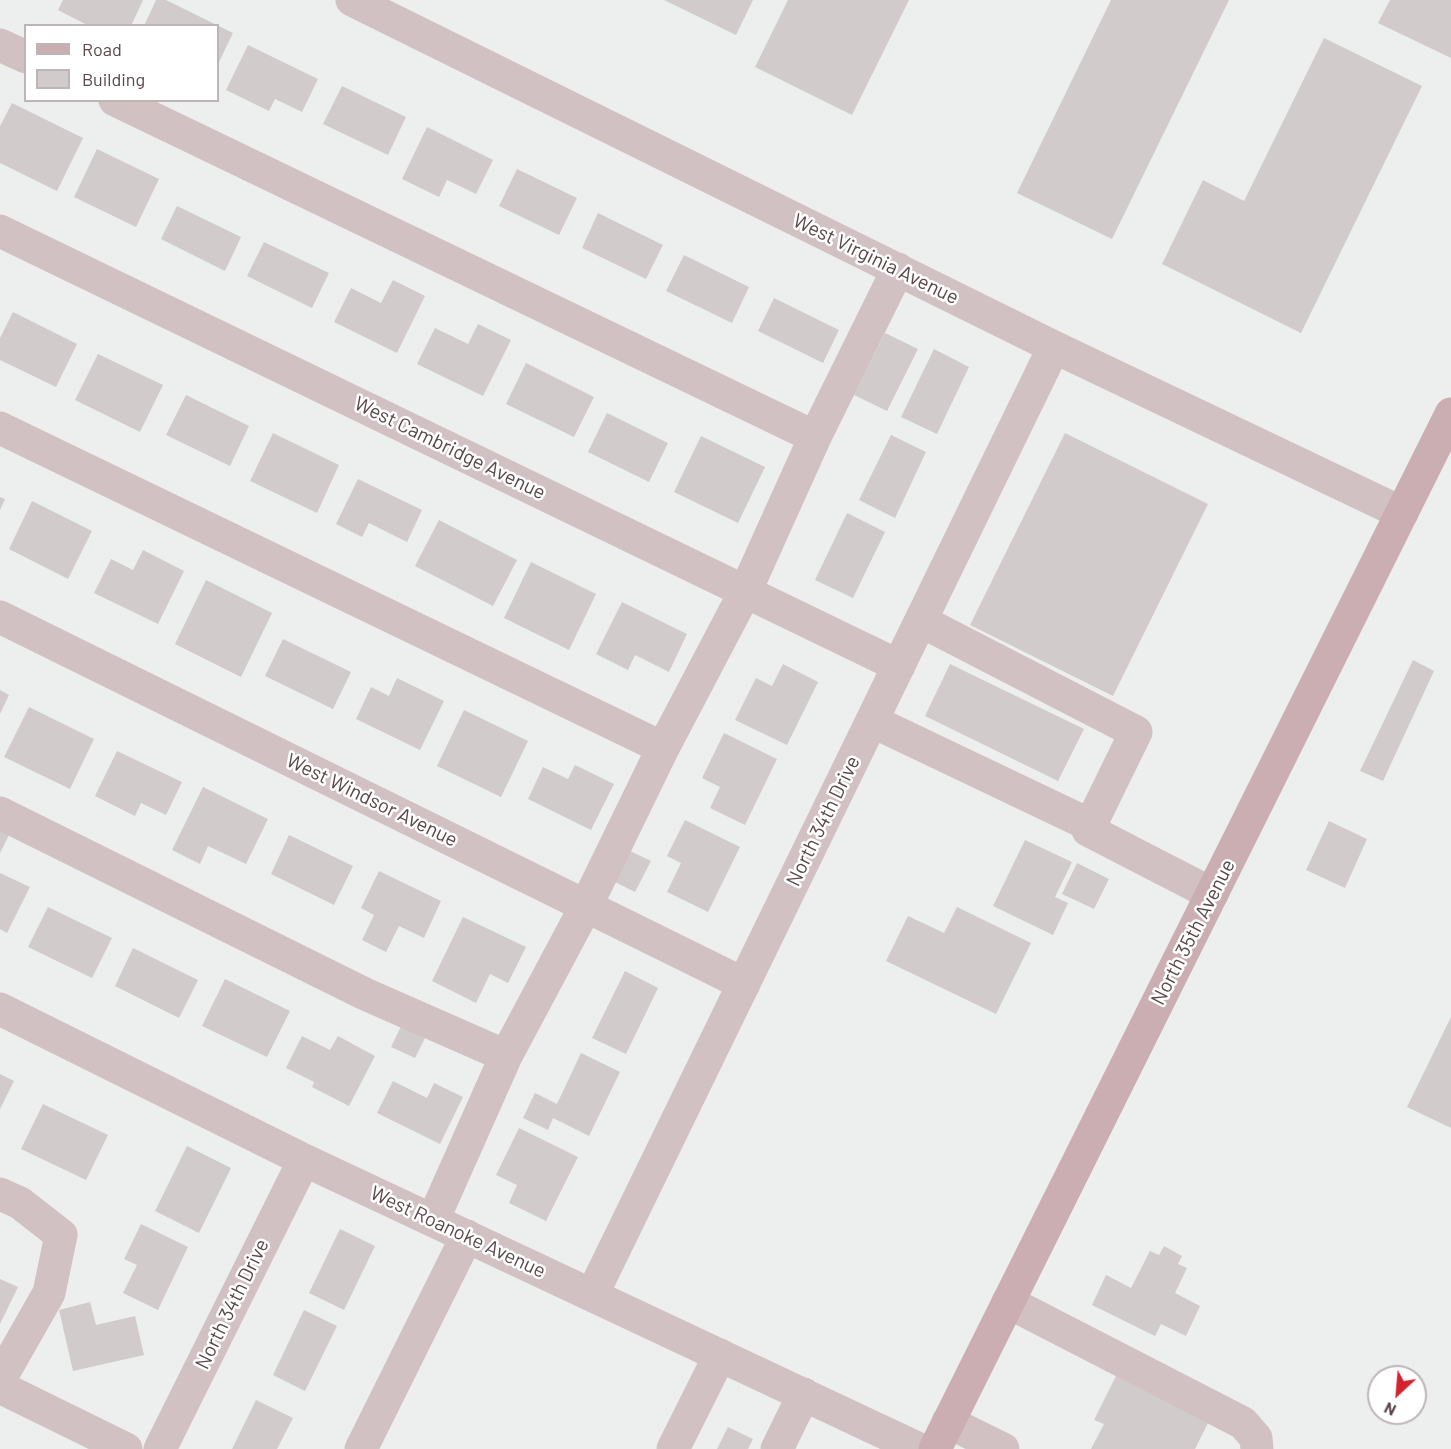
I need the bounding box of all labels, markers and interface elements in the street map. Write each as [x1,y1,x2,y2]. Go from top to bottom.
legend [24,24,219,102]
text: Road [82,38,122,60]
text: Building [82,68,145,90]
street label: West Virginia Avenue [789,208,963,310]
street label: West Cambridge Avenue [350,391,550,505]
street label: West Windsor Avenue [282,748,462,852]
street label: North 34th Drive [781,752,865,890]
street label: North 35th Avenue [1146,855,1240,1009]
street label: West Roanoke Avenue [367,1181,549,1283]
street label: North 34th Drive [190,1235,274,1373]
north arrow [1367,1365,1427,1425]
text: N [1381,1399,1399,1421]

